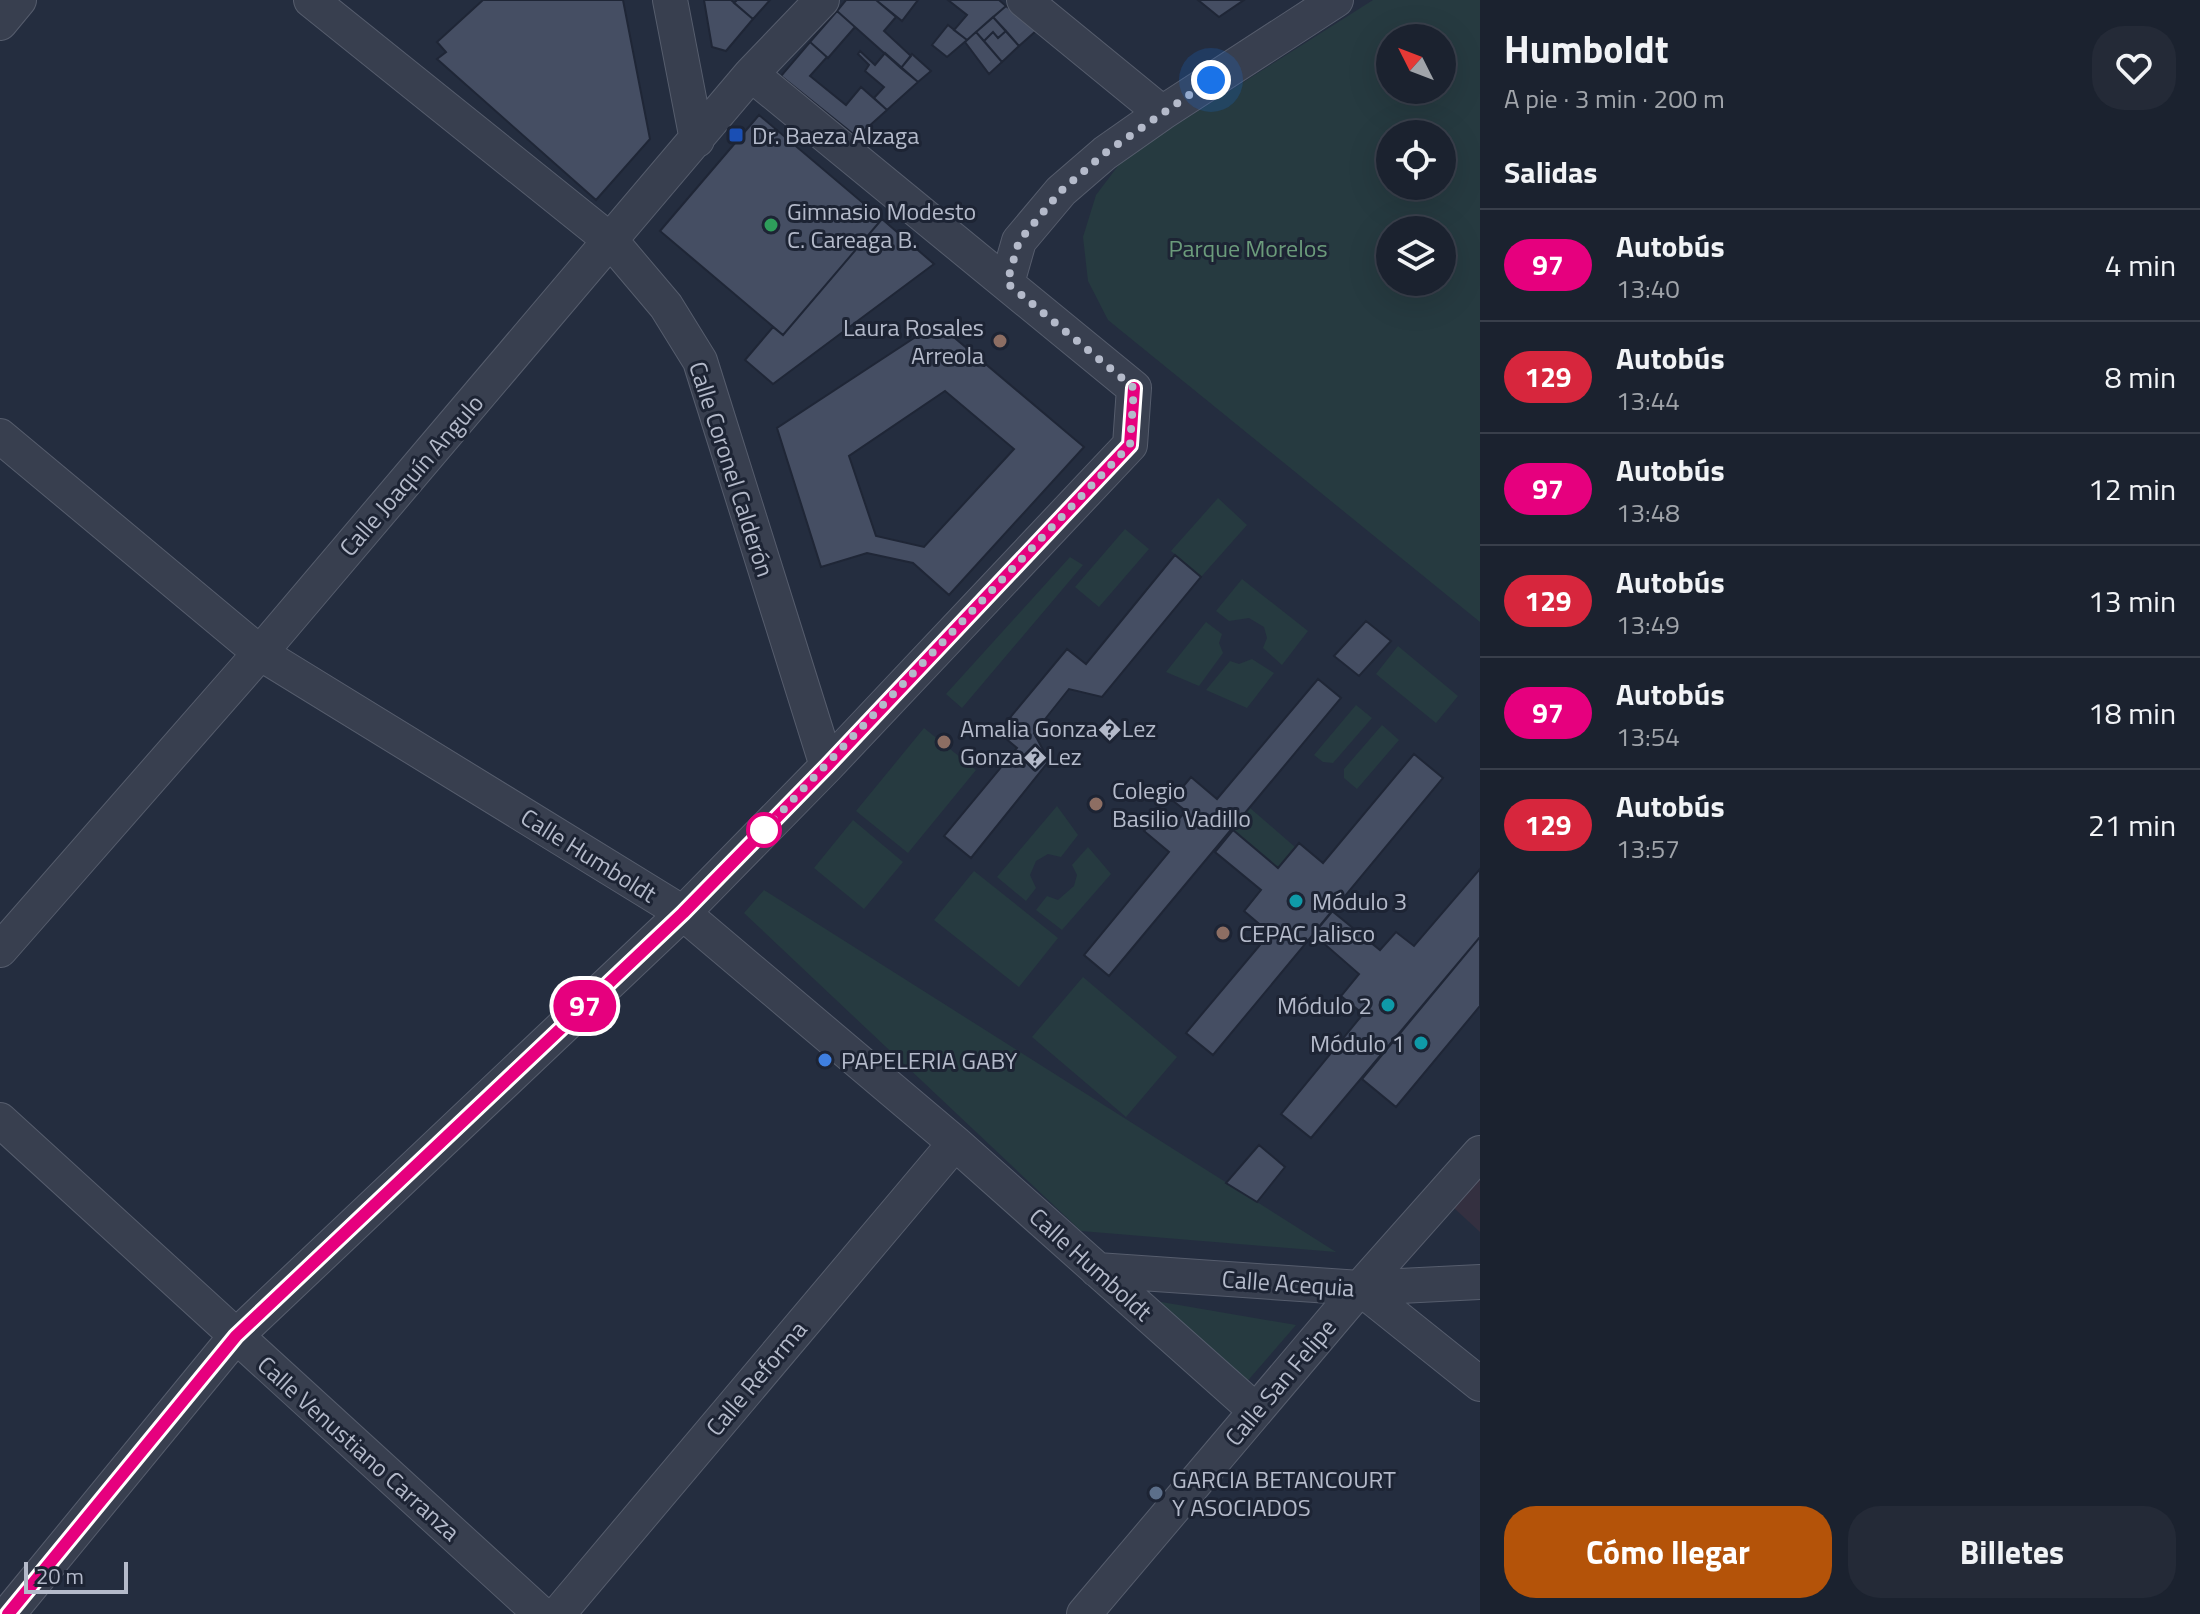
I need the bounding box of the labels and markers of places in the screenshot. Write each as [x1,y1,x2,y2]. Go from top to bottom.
place label: Dr. Baeza Alzaga [752,117,919,153]
marker: Dr. Baeza Alzaga [727,126,745,144]
place label: Gimnasio Modesto C. Careaga B. [787,193,976,257]
marker: Gimnasio Modesto C. Careaga B. [762,216,780,234]
place label: Laura Rosales Arreola [843,309,984,373]
marker: Laura Rosales Arreola [991,332,1009,350]
place label: Amalia Gonza�Lez Gonza�Lez [960,710,1156,774]
marker: Amalia Gonza�Lez Gonza�Lez [935,733,953,751]
place label: Colegio Basilio Vadillo [1112,772,1251,836]
marker: Colegio Basilio Vadillo [1087,795,1105,813]
unlabelled marker [747,813,781,847]
place label: Módulo 3 [1312,883,1407,919]
marker: Módulo 3 [1287,892,1305,910]
place label: CEPAC Jalisco [1239,915,1375,951]
marker: CEPAC Jalisco [1214,924,1232,942]
place label: Módulo 2 [1277,987,1372,1023]
marker: Módulo 2 [1379,996,1397,1014]
place label: Módulo 1 [1310,1025,1405,1061]
marker: Módulo 1 [1412,1034,1430,1052]
place label: PAPELERIA GABY [841,1042,1018,1078]
marker: PAPELERIA GABY [816,1051,834,1069]
place label: GARCIA BETANCOURT Y ASOCIADOS [1172,1461,1396,1525]
marker: GARCIA BETANCOURT Y ASOCIADOS [1147,1484,1165,1502]

